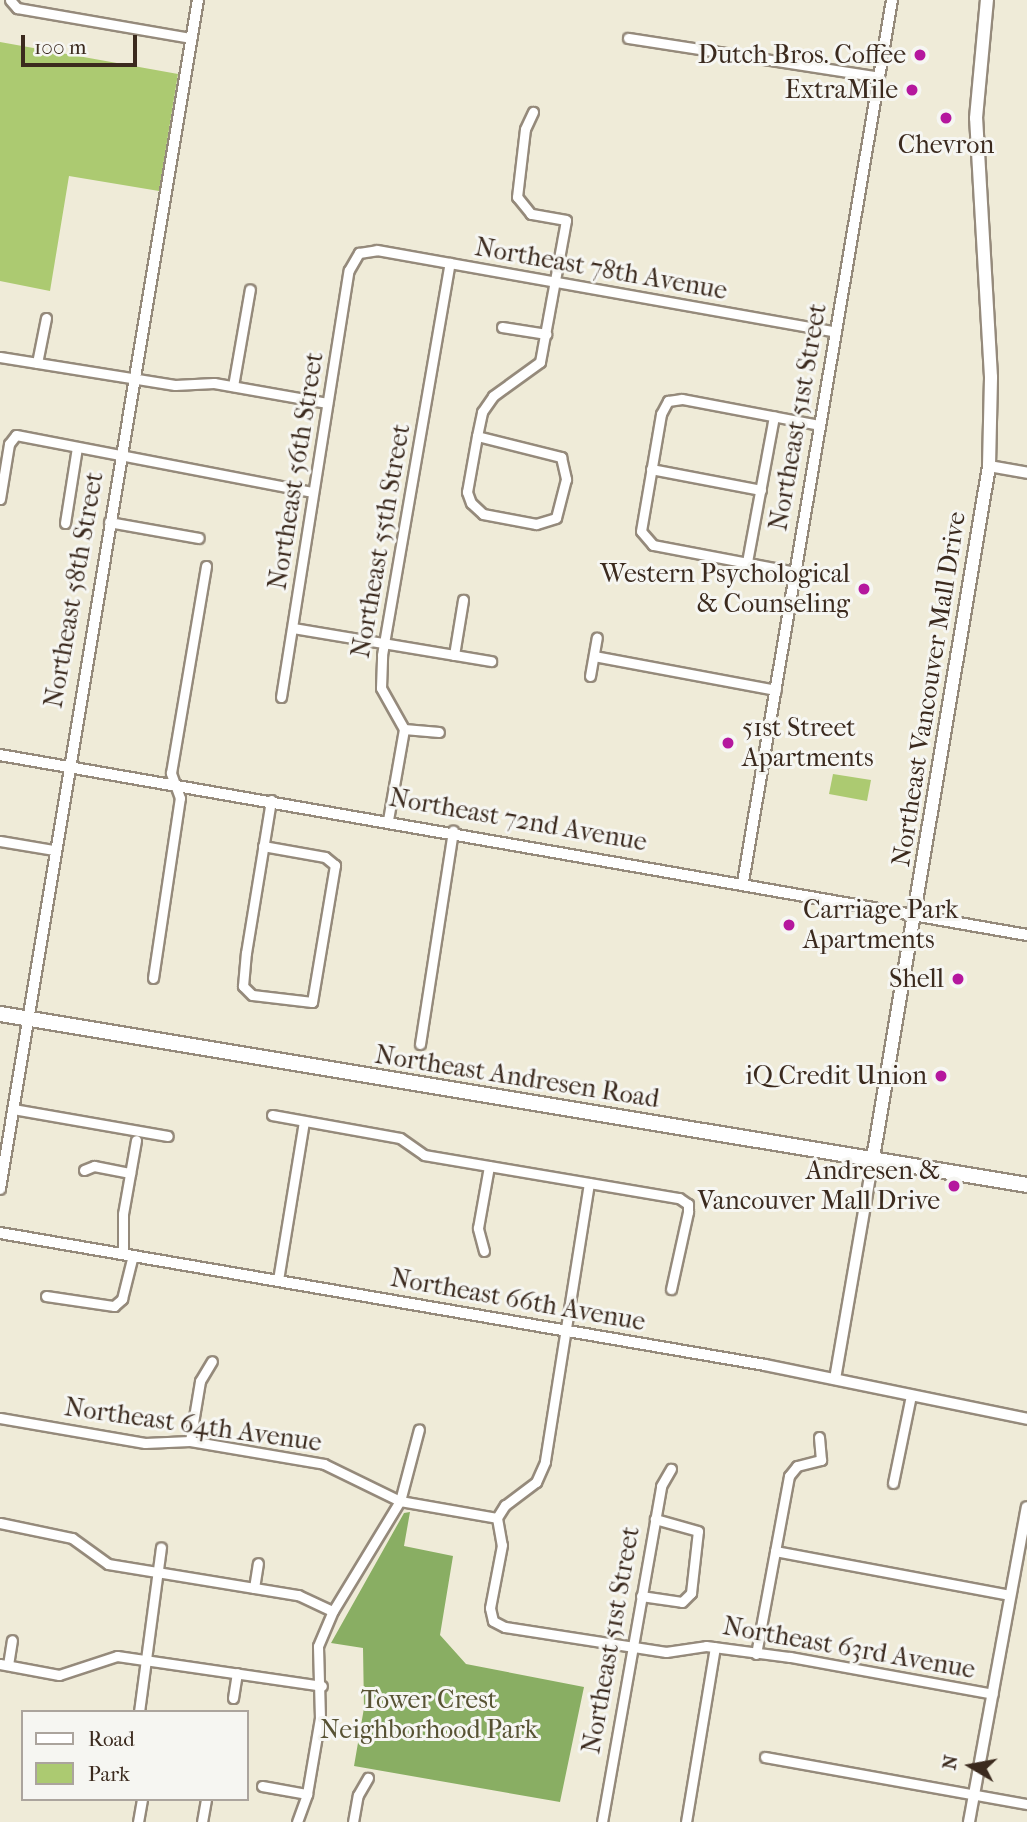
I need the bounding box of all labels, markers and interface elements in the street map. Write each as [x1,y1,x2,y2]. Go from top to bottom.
scale bar [24,21,140,65]
text: 100 m [34,35,87,59]
place label: Dutch Bros. Coffee [698,39,906,71]
marker: Dutch Bros. Coffee [912,47,928,63]
place label: ExtraMile [785,74,898,106]
marker: ExtraMile [904,82,920,98]
marker: Chevron [938,110,954,126]
place label: Chevron [898,129,994,161]
street label: Northeast 78th Avenue [472,231,730,307]
street label: Northeast 51st Street [763,301,833,533]
street label: Northeast 56th Street [262,350,330,592]
street label: Northeast 55th Street [345,422,417,660]
street label: Northeast 58th Street [38,470,110,710]
street label: Northeast Vancouver Mall Drive [886,509,972,869]
place label: Western Psychological & Counseling [600,558,850,620]
marker: Western Psychological & Counseling [856,581,872,597]
place label: 51st Street Apartments [742,712,874,774]
marker: 51st Street Apartments [720,735,736,751]
street label: Northeast 72nd Avenue [387,782,649,858]
place label: Carriage Park Apartments [803,894,958,956]
marker: Carriage Park Apartments [781,917,797,933]
place label: Shell [889,963,944,995]
marker: Shell [950,971,966,987]
street label: Northeast Andresen Road [373,1039,661,1115]
place label: iQ Credit Union [745,1060,927,1092]
marker: iQ Credit Union [933,1068,949,1084]
place label: Andresen & Vancouver Mall Drive [697,1155,940,1216]
marker: Andresen & Vancouver Mall Drive [946,1178,962,1194]
street label: Northeast 66th Avenue [388,1262,648,1338]
street label: Northeast 64th Avenue [62,1392,324,1458]
street label: Northeast 51st Street [576,1524,646,1756]
street label: Northeast 63rd Avenue [720,1610,978,1686]
park label: Tower Crest Neighborhood Park [320,1684,538,1746]
legend [21,1710,248,1801]
text: Road [88,1727,135,1751]
north arrow [936,1731,1006,1801]
text: N [938,1753,962,1771]
text: Park [88,1762,130,1786]

